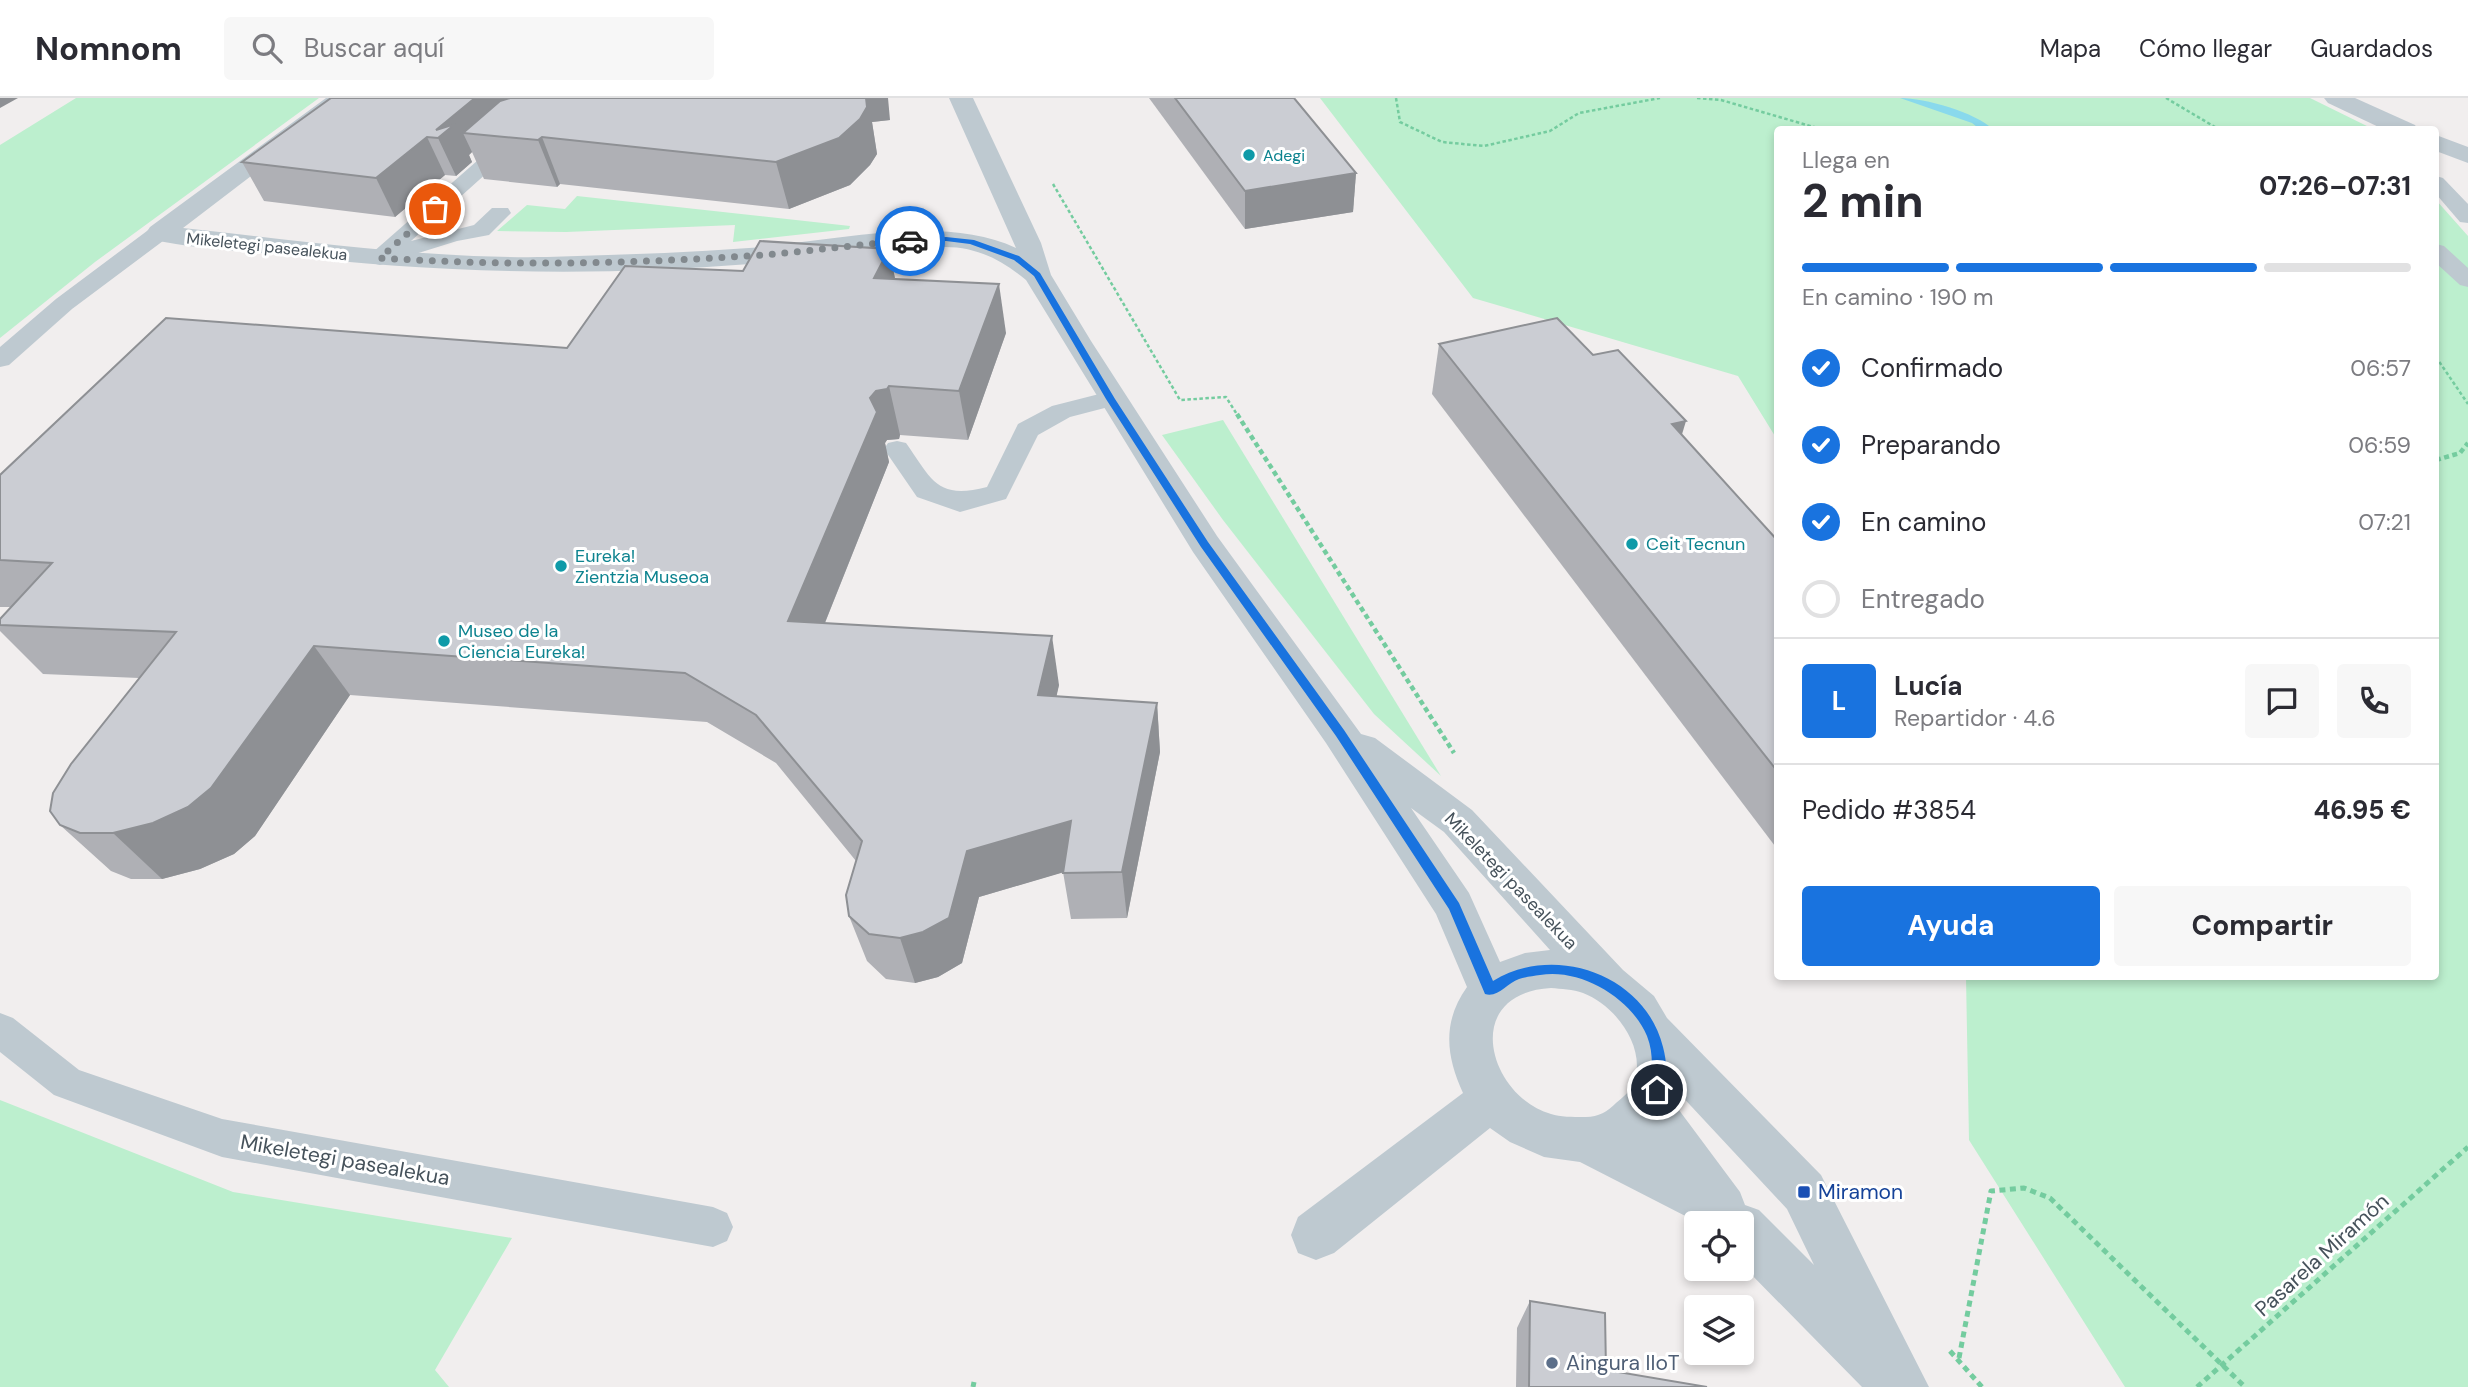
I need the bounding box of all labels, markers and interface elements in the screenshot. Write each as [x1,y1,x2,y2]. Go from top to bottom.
search box [224,17,714,80]
text: Nomnom [35,27,182,70]
icon: search [248,29,286,67]
text: Buscar aquí [304,31,444,65]
text: Mapa [2040,33,2101,64]
text: Cómo llegar [2139,33,2272,64]
text: Guardados [2310,33,2433,64]
place label: Adegi [1263,145,1305,166]
text: Llega en [1802,145,1890,175]
marker: Adegi [1241,147,1257,163]
text: 07:26–07:31 [2259,169,2411,203]
text: 2 min [1802,171,1924,231]
pin [405,179,465,239]
icon: bag [416,190,454,228]
courier [875,206,945,276]
icon: car [891,222,929,260]
street label: Mikeletegi pasealekua [186,228,348,265]
text: En camino · 190 m [1802,282,1994,312]
icon: check [1802,349,1840,387]
text: Confirmado [1861,351,2003,385]
text: 06:57 [2350,353,2411,383]
icon: check [1802,426,1840,464]
text: Preparando [1861,428,2001,462]
text: 06:59 [2348,430,2411,460]
icon: check [1802,503,1840,541]
text: En camino [1861,505,1986,539]
text: 07:21 [2358,507,2411,537]
place label: Ceit Tecnun [1646,532,1745,556]
marker: Ceit Tecnun [1624,536,1640,552]
place label: Eureka! Zientzia Museoa [575,544,709,589]
marker: Eureka! Zientzia Museoa [553,558,569,574]
text: Entregado [1861,582,1985,616]
place label: Museo de la Ciencia Eureka! [458,619,585,664]
marker: Museo de la Ciencia Eureka! [436,633,452,649]
button: chat [2245,664,2319,738]
button: phone [2337,664,2411,738]
text: Lucía [1894,669,1962,703]
text: L [1832,684,1846,718]
text: Repartidor · 4.6 [1894,703,2056,733]
text: Pedido #3854 [1802,793,1976,827]
text: 46.95 € [2313,793,2411,827]
street label: Mikeletegi pasealekua [1439,807,1583,955]
button: Ayuda [1802,886,2100,966]
button: Compartir [2114,886,2411,966]
pin [1627,1060,1687,1120]
icon: home [1638,1071,1676,1109]
street label: Mikeletegi pasealekua [238,1128,452,1192]
place label: Miramon [1818,1178,1903,1206]
marker: Miramon [1796,1184,1812,1200]
street label: Pasarela Miramón [2249,1187,2395,1323]
map controls [1684,1211,1754,1365]
button: locate [1684,1211,1754,1281]
button: layers [1684,1295,1754,1365]
place label: Aingura IIoT [1566,1349,1680,1377]
marker: Aingura IIoT [1544,1355,1560,1371]

